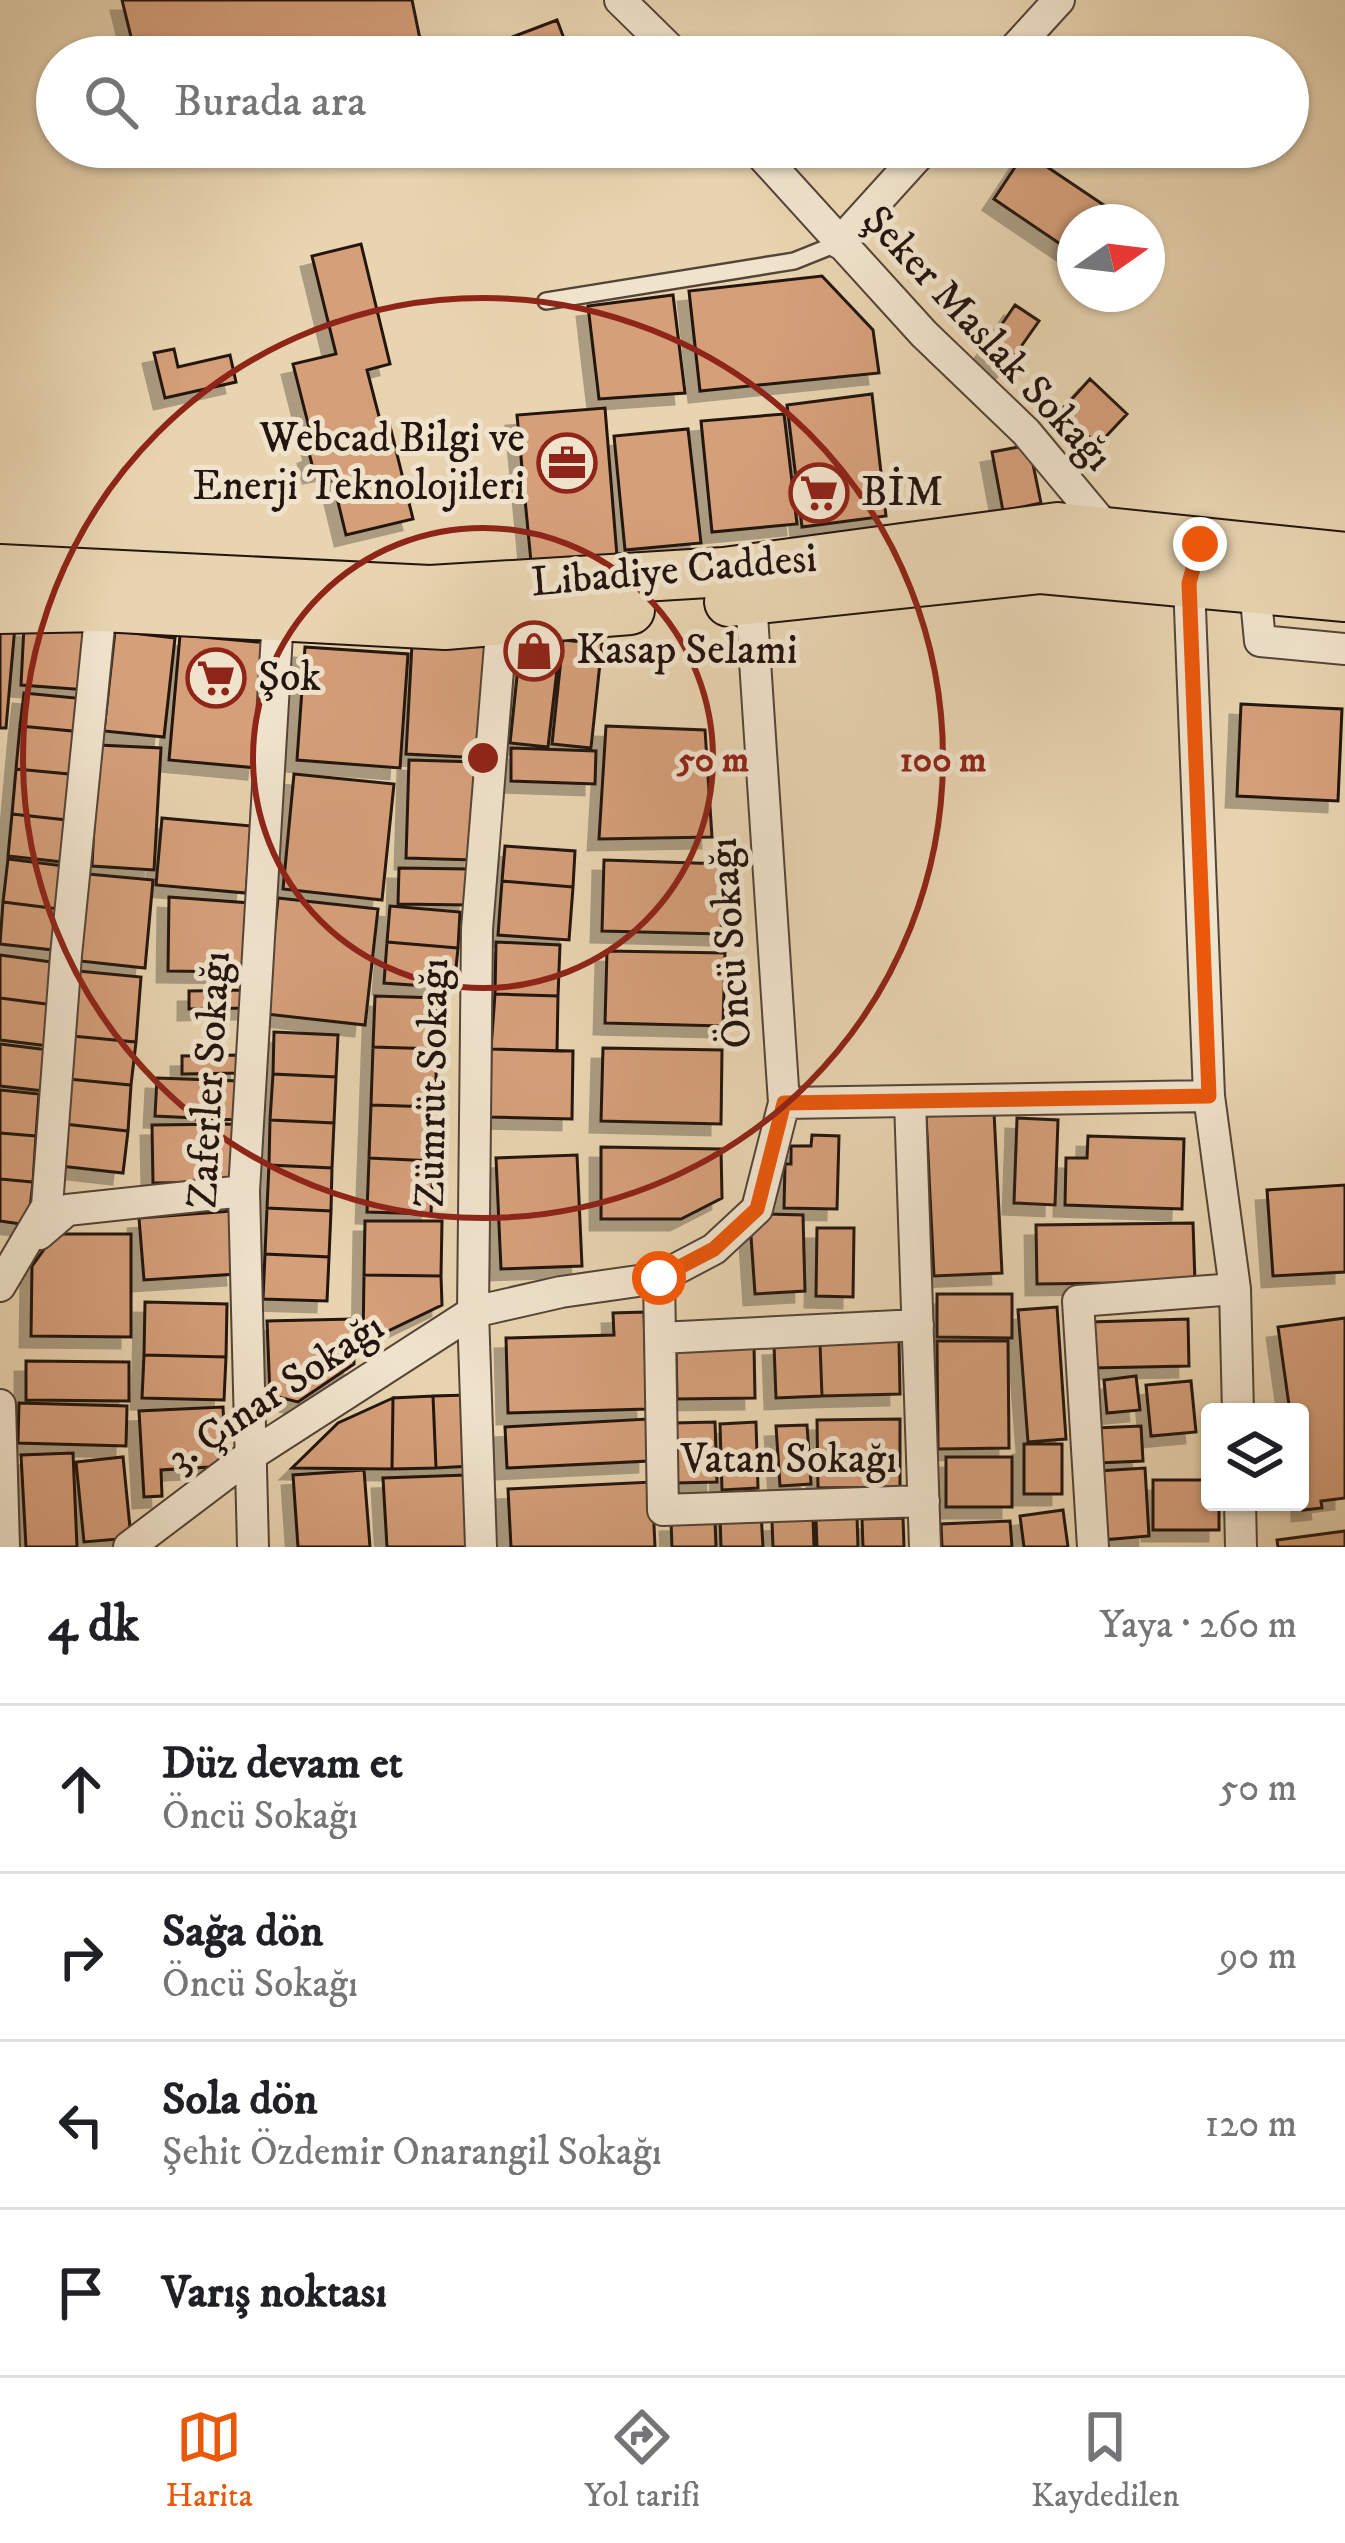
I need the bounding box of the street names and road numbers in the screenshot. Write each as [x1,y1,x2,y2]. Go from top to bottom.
street label: Şeker Maslak Sokağı [850,195,1124,483]
street label: Libadiye Caddesi [529,533,819,609]
street label: Öncü Sokağı [698,836,764,1050]
street label: Zaferler Sokağı [177,950,243,1210]
street label: Zümrüt Sokağı [405,958,461,1208]
street label: 3. Çınar Sokağı [158,1302,394,1484]
street label: Vatan Sokağı [680,1434,897,1486]

